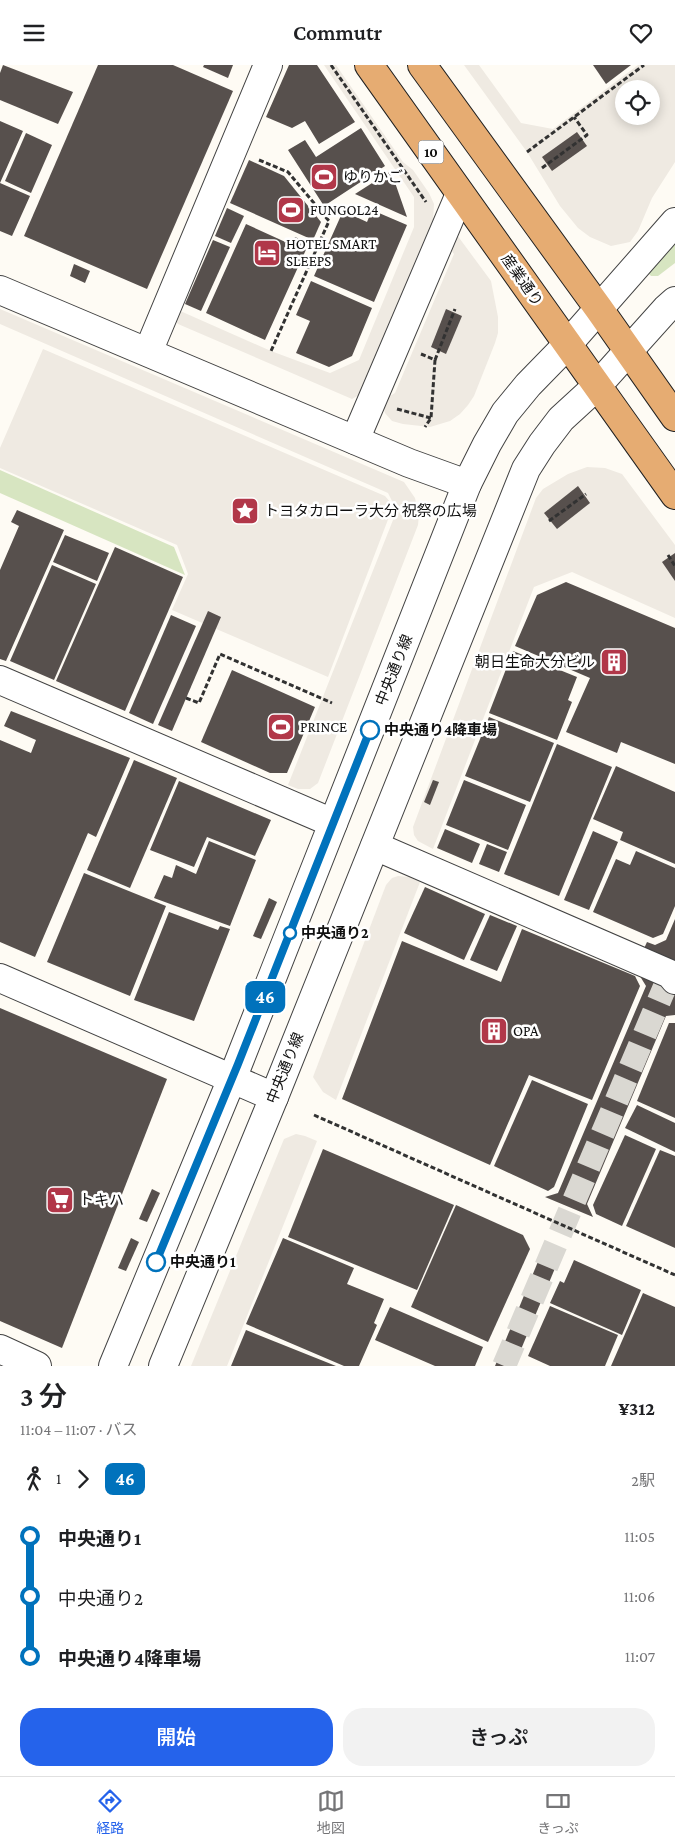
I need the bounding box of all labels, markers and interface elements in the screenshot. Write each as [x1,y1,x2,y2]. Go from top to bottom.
icon: menu [20,19,48,47]
icon: heart [627,19,655,47]
text: Commutr [293,20,382,45]
map controls [615,80,660,125]
button: locate [615,80,660,125]
road number: 10 [418,140,444,163]
sports icon: ゆりかご [309,162,339,192]
place label: ゆりかご [343,169,403,185]
sports icon: FUNGOL24 [276,195,306,225]
place label: FUNGOL24 [310,202,379,218]
place label: HOTEL SMART SLEEPS [286,236,376,269]
hotel icon: HOTEL SMART SLEEPS [252,238,282,268]
street label: 産業通り [498,251,546,309]
place icon: トヨタカローラ大分 祝祭の広場 [230,496,260,526]
place label: トヨタカローラ大分 祝祭の広場 [264,503,477,519]
street label: 中央通り線 [373,632,415,708]
building icon: 朝日生命大分ビル [599,647,629,677]
place label: 朝日生命大分ビル [475,654,595,670]
sports icon: PRINCE [266,712,296,742]
place label: PRINCE [300,719,347,735]
marker: 中央通り4降車場 [360,720,380,740]
place label: 中央通り4降車場 [384,722,497,738]
place label: 中央通り2 [301,925,369,941]
marker: 中央通り2 [283,926,297,940]
line badge: 46 [242,981,288,1013]
text: 46 [255,987,275,1007]
building icon: OPA [479,1016,509,1046]
place label: OPA [513,1023,539,1039]
street label: 中央通り線 [264,1030,306,1106]
supermarket icon: トキハ [45,1185,75,1215]
place label: トキハ [79,1192,124,1208]
marker: 中央通り1 [146,1252,166,1272]
place label: 中央通り1 [170,1254,236,1270]
text: 3 分 [20,1381,67,1412]
text: ¥312 [619,1398,655,1419]
text: 11:04 – 11:07 · バス [20,1421,137,1438]
icon: walk [20,1465,48,1493]
icon: forward [69,1465,97,1493]
text: 46 [115,1469,135,1489]
text: 1 [56,1470,61,1487]
text: 2駅 [631,1472,655,1489]
text: 中央通り1 [58,1528,141,1549]
text: 11:05 [624,1528,655,1545]
text: 中央通り2 [58,1588,143,1609]
text: 11:06 [624,1588,655,1605]
text: 中央通り4降車場 [58,1648,201,1669]
text: 11:07 [625,1648,655,1665]
button: 開始 [20,1708,333,1766]
button: きっぷ [343,1708,655,1766]
tab: 経路 [96,1787,124,1837]
tab: 地図 [317,1787,345,1837]
tab: きっぷ [537,1787,579,1837]

